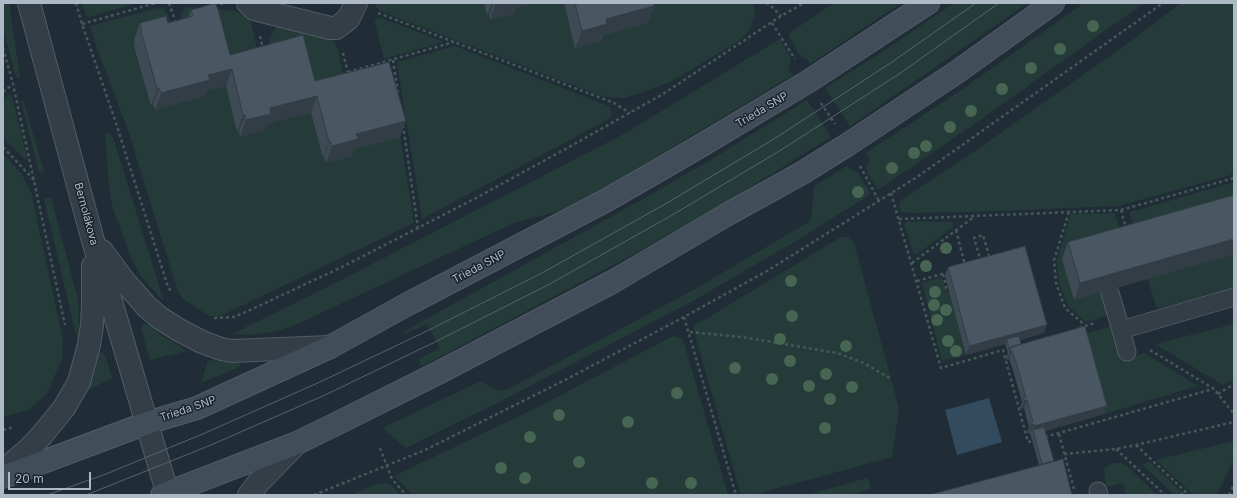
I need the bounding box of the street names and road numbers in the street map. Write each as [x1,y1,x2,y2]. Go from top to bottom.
street label: Trieda SNP [734,89,790,131]
street label: Bernolákova [71,181,101,247]
street label: Trieda SNP [450,248,508,286]
street label: Trieda SNP [158,393,218,425]

